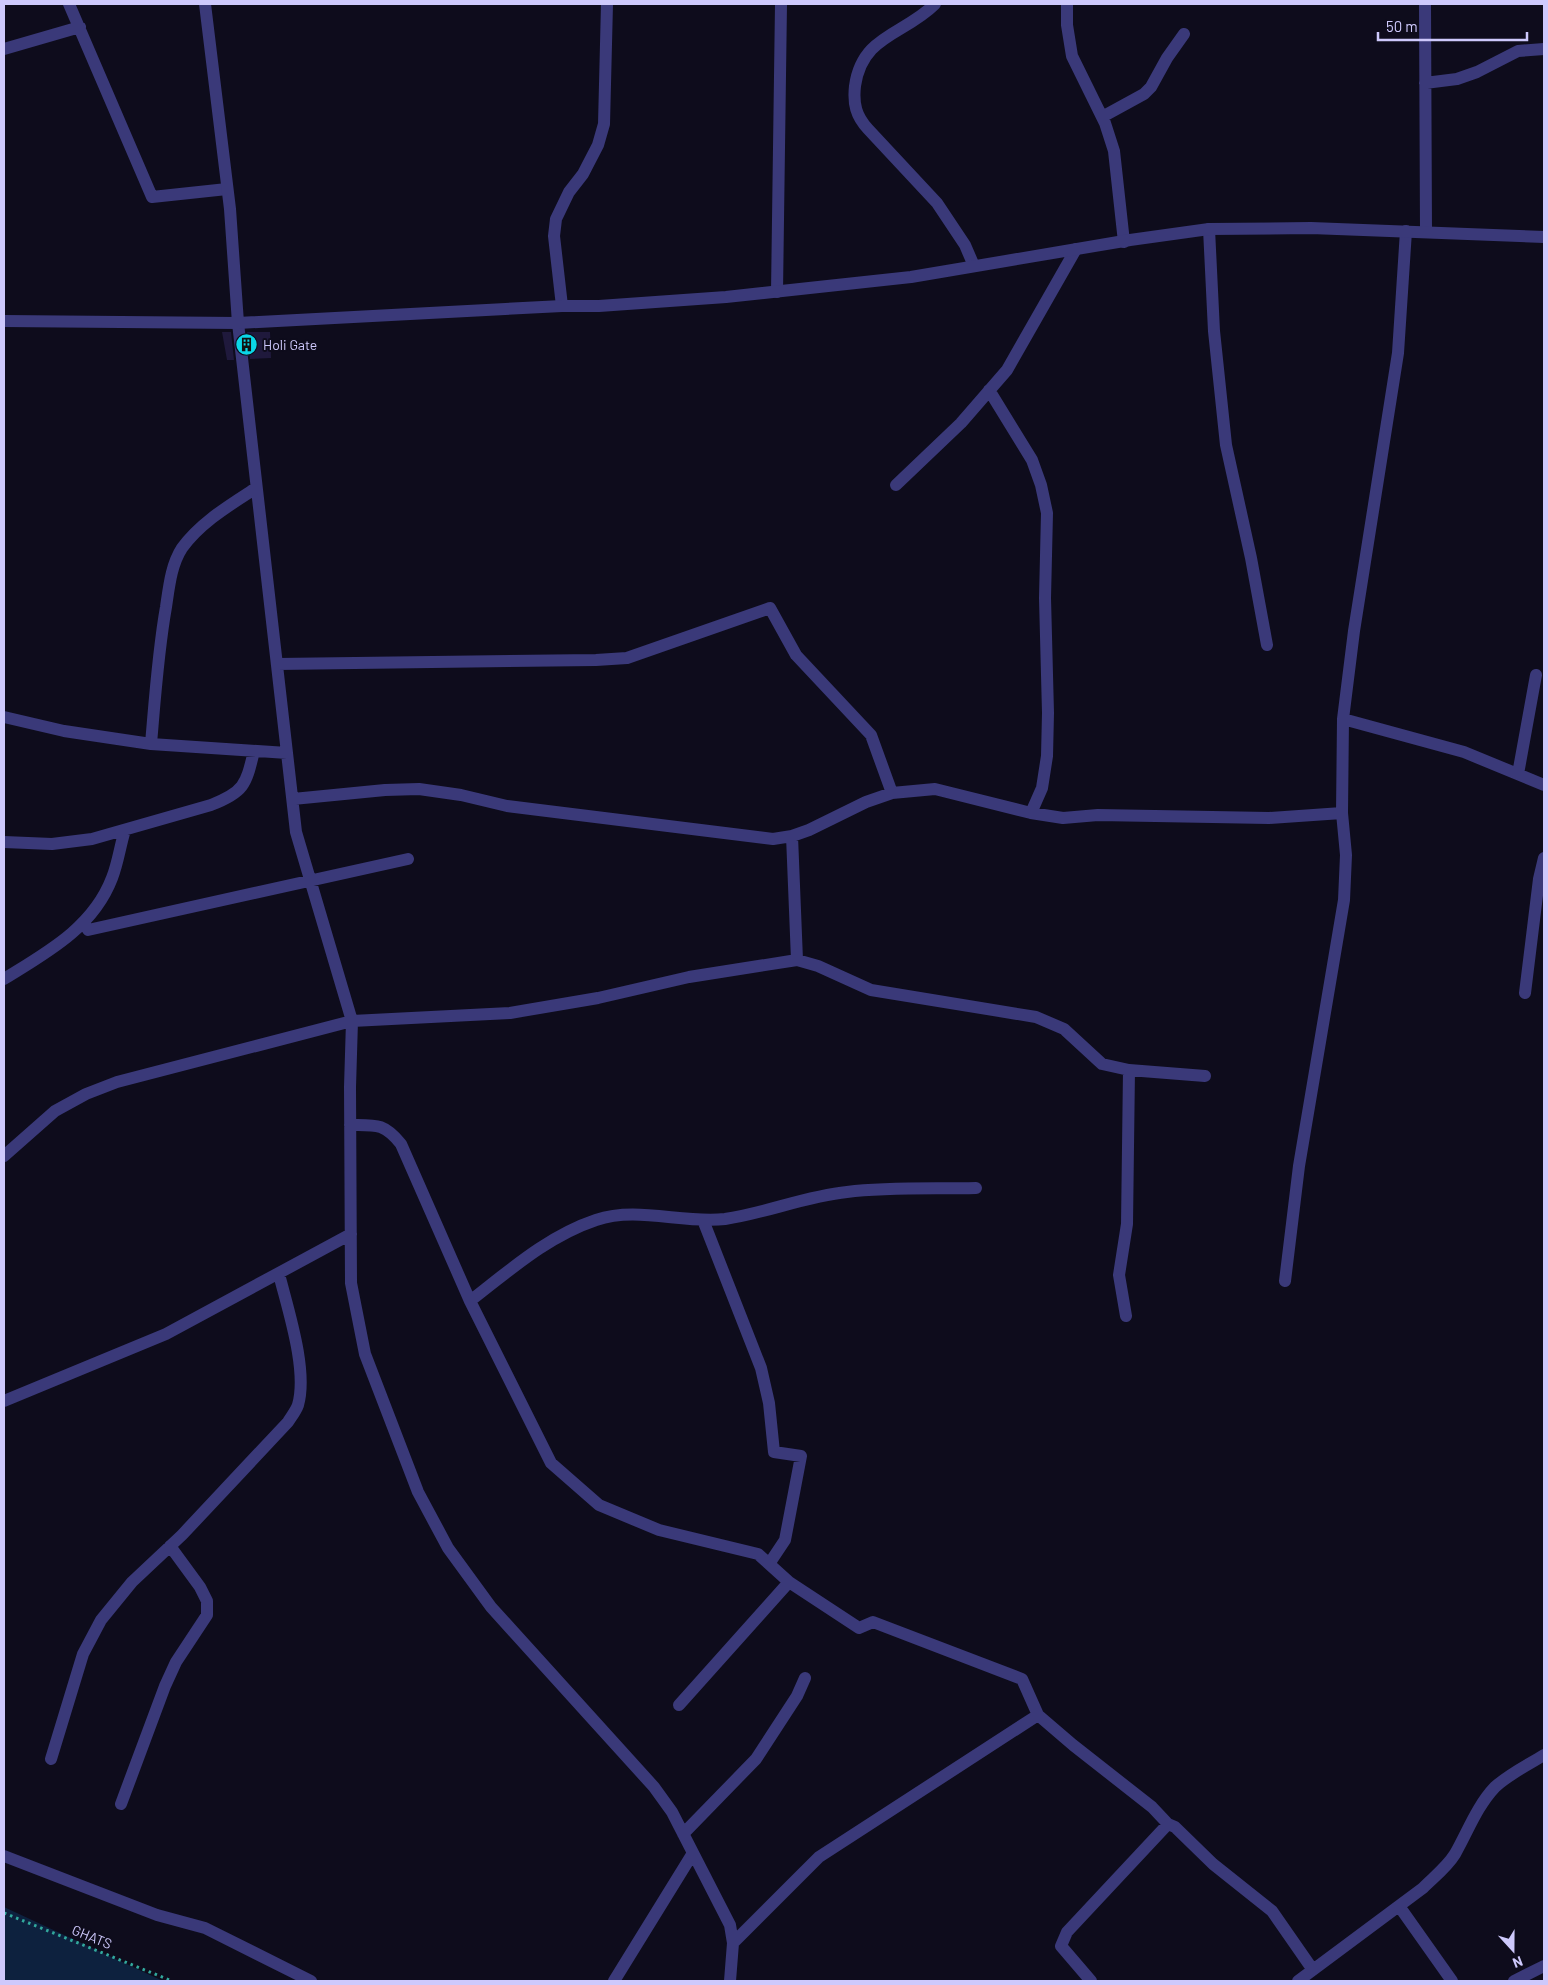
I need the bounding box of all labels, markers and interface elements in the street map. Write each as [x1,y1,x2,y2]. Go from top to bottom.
scale bar [1378,10,1527,42]
text: 50 m [1386,17,1418,35]
building icon: Holi Gate [235,333,259,357]
place label: Holi Gate [263,336,317,353]
street label: GHATS [70,1921,115,1952]
north arrow [1488,1925,1538,1975]
text: N [1510,1953,1525,1972]

